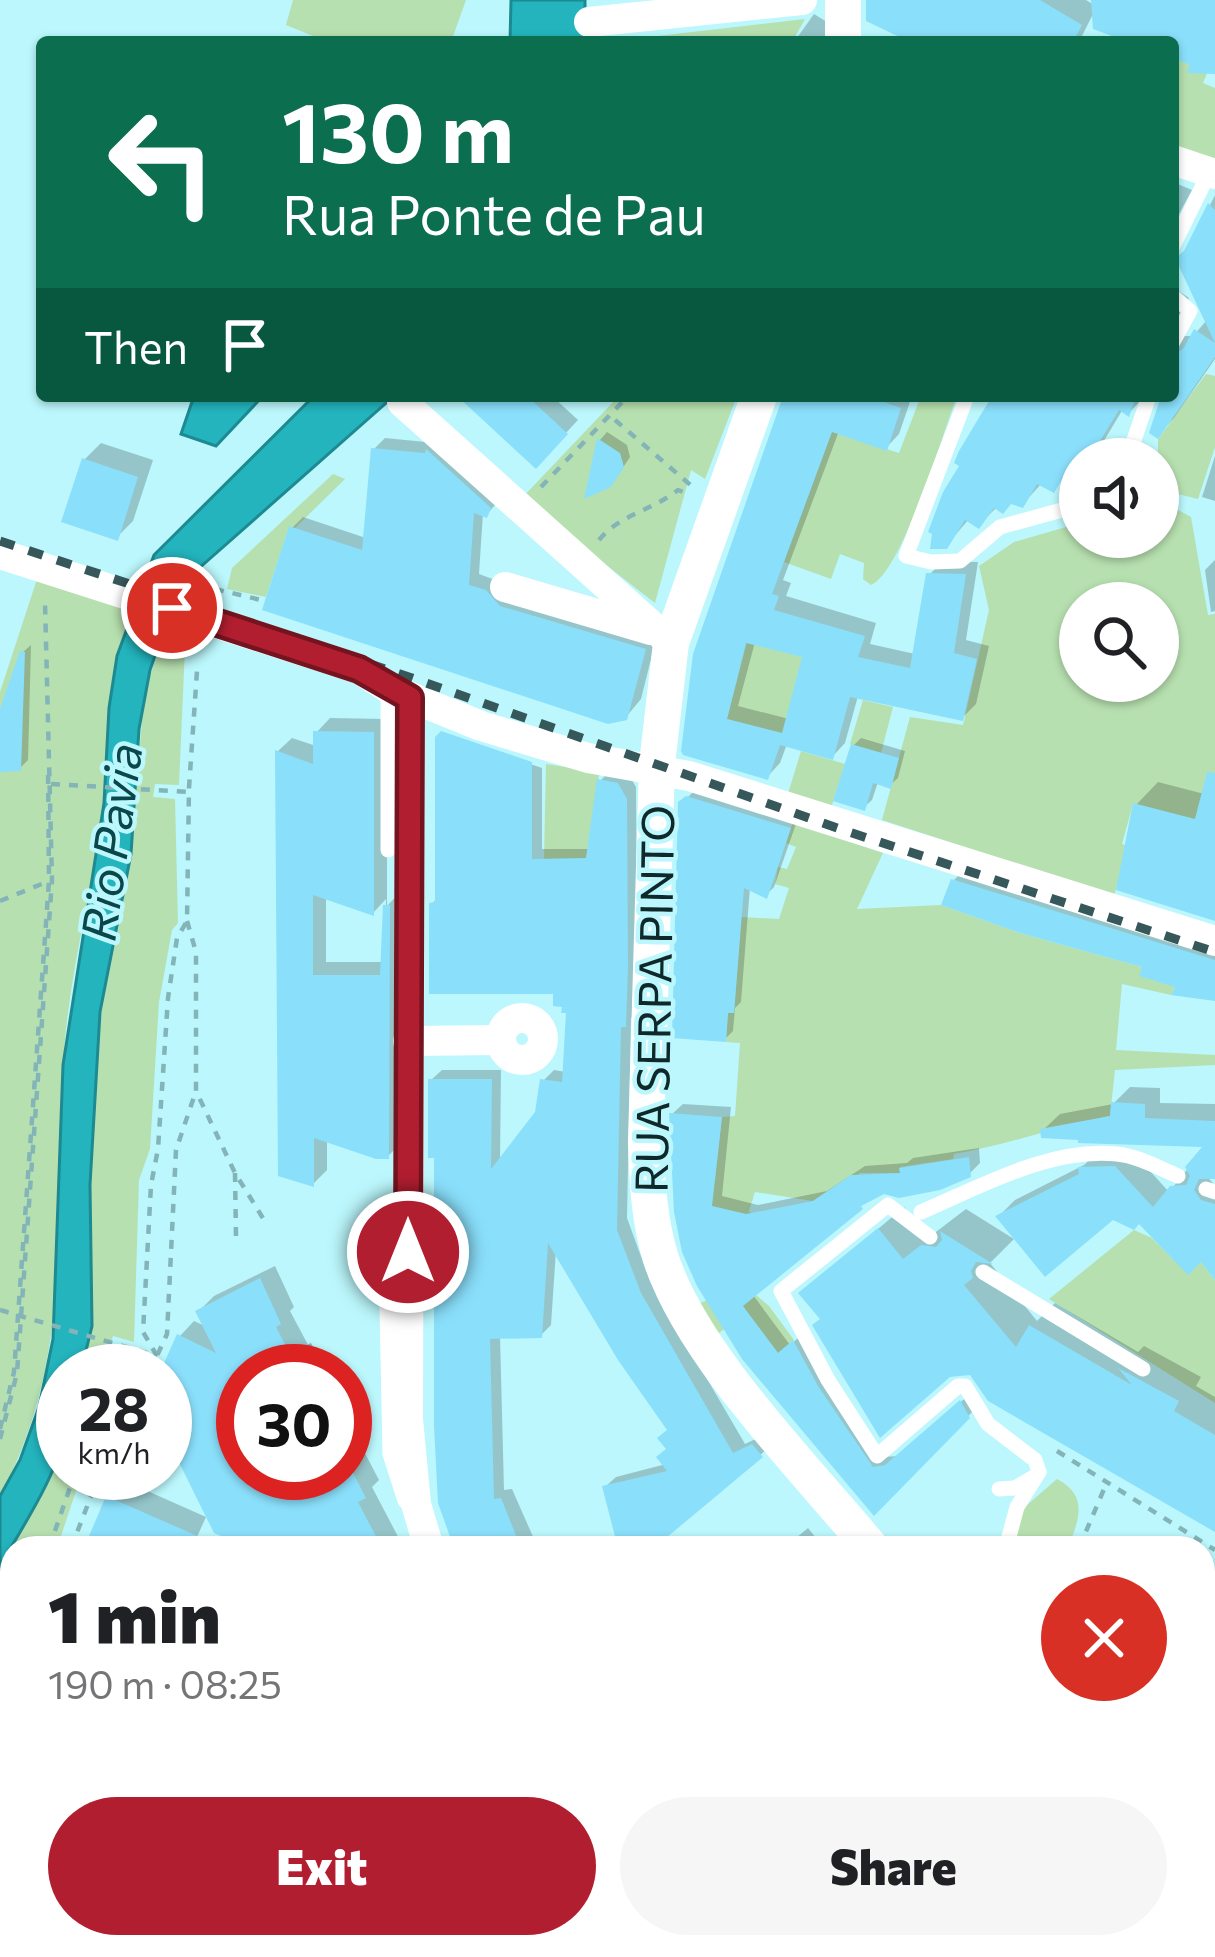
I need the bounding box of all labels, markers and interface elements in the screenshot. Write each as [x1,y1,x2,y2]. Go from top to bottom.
text: 130 m [282,78,514,180]
icon: left [84,84,240,240]
text: Rua Ponte de Pau [282,180,706,246]
icon: arrive [212,312,278,378]
text: Then [84,318,188,373]
map controls [1059,438,1179,702]
button: sound [1059,438,1179,558]
pin [121,557,223,659]
icon: arrive [139,575,205,641]
button: search [1059,582,1179,702]
water label: Rio Pavia [66,739,153,944]
street label: RUA SERPA PINTO [622,804,683,1193]
position arrow [345,1189,471,1315]
speed limit sign: 30 [216,1344,372,1500]
text: 28 [79,1370,149,1443]
text: km/h [78,1433,150,1470]
text: 1 min [48,1570,221,1658]
button: close [1041,1575,1167,1701]
text: 190 m · 08:25 [48,1659,282,1707]
button: Exit [48,1797,596,1935]
button: Share [620,1797,1167,1935]

